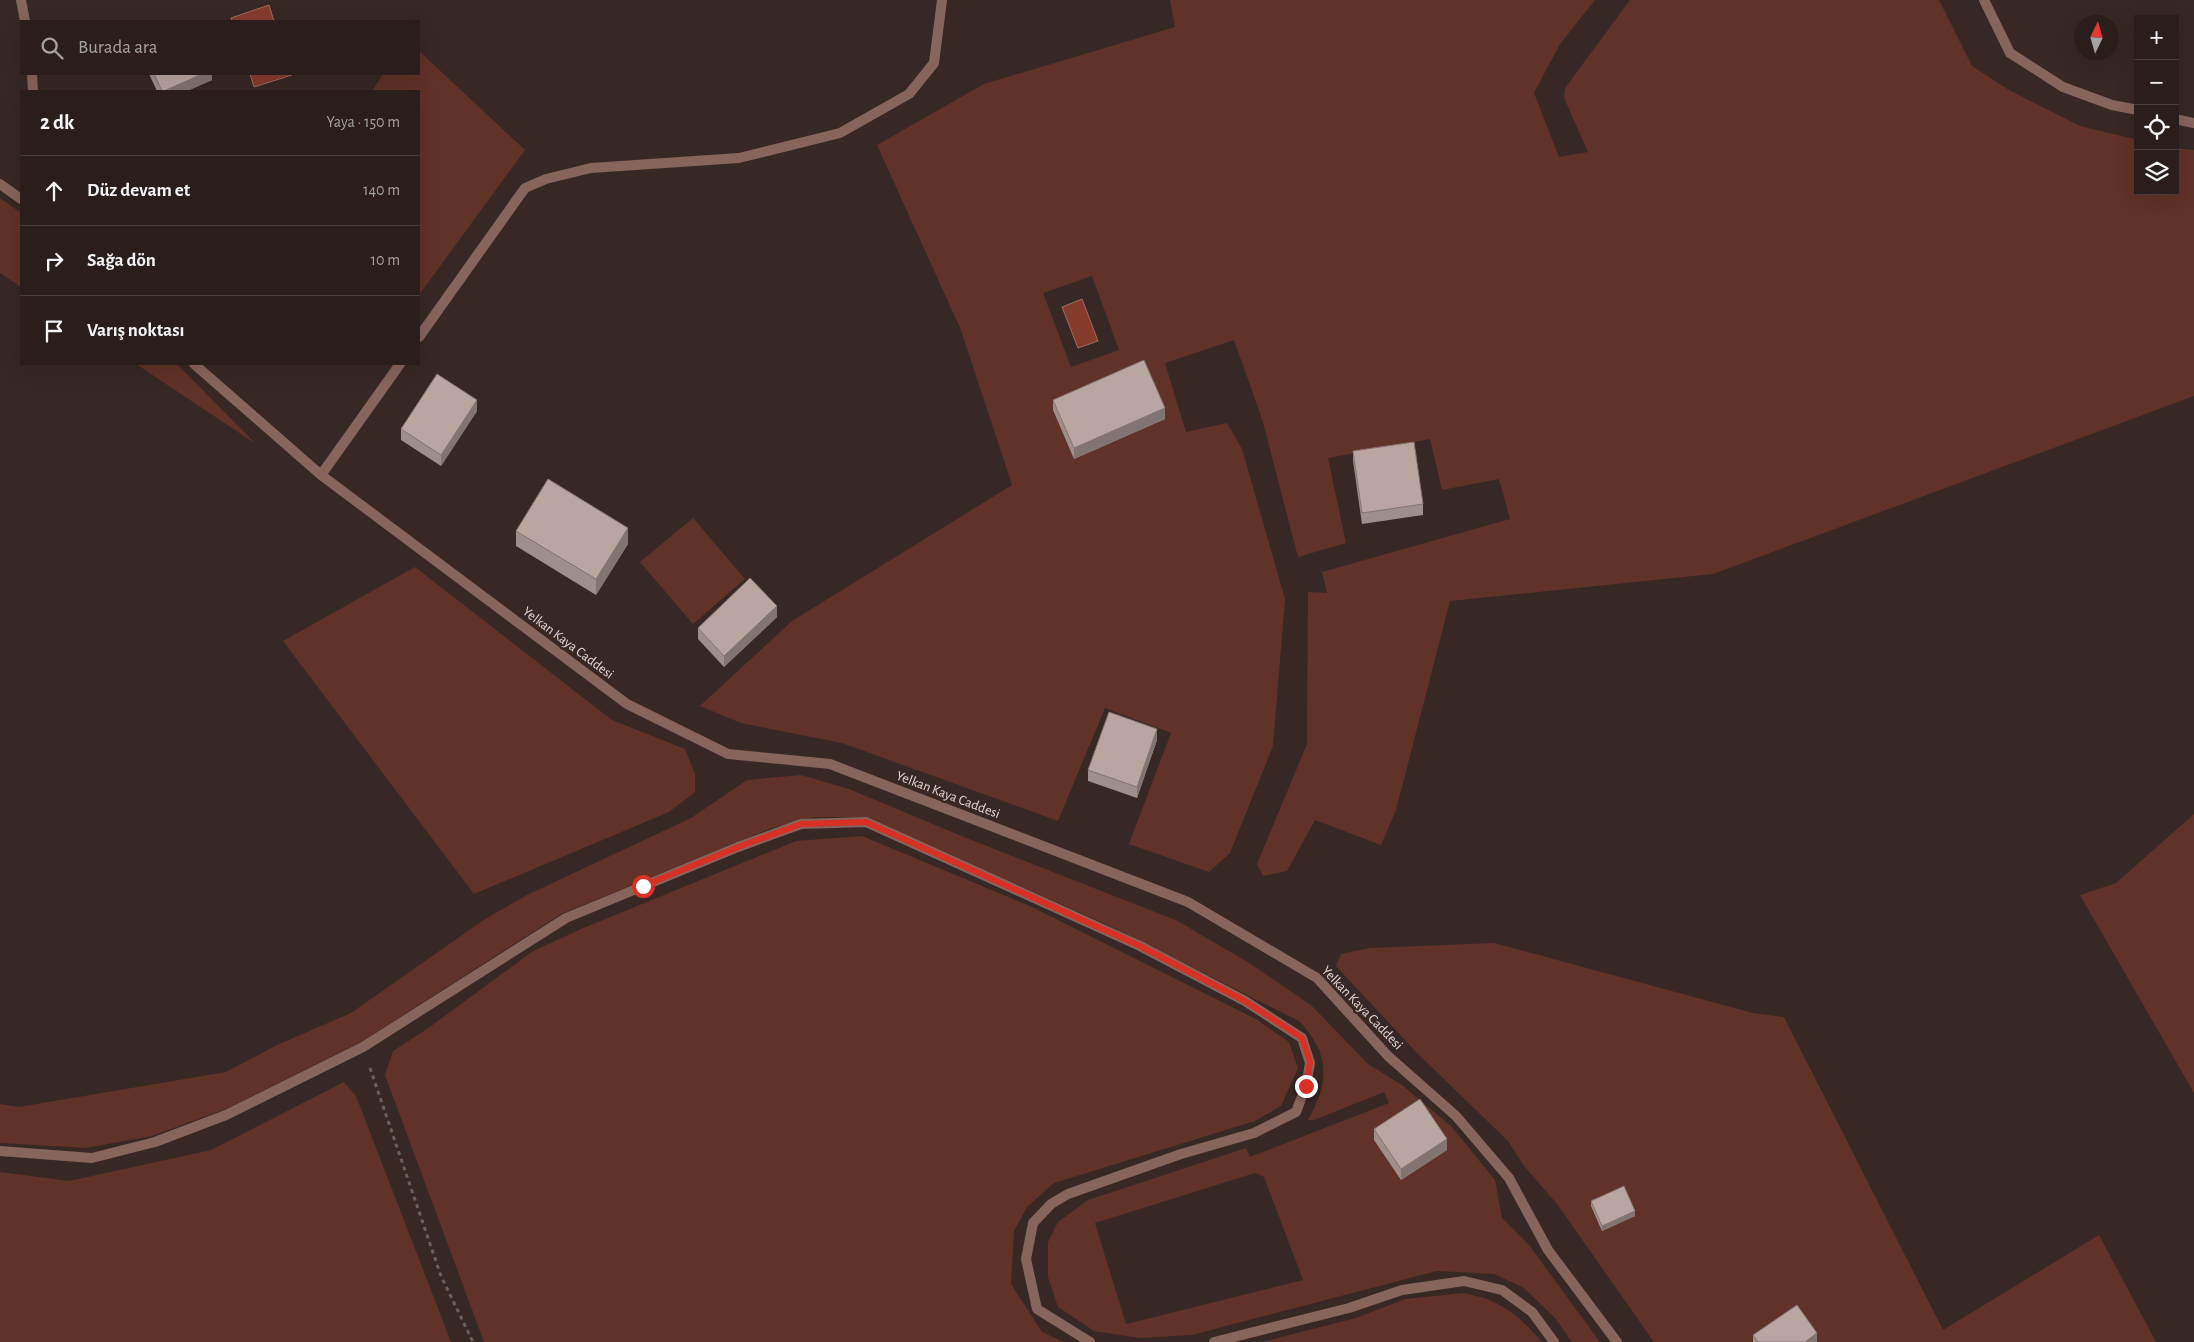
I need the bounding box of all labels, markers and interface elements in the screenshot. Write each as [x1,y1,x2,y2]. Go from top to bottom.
north arrow [2074,15,2119,60]
map controls [2134,15,2179,195]
button: + [2134,15,2179,60]
search box [20,20,420,75]
icon: search [38,34,66,62]
text: Burada ara [78,38,157,57]
button: − [2134,60,2179,105]
button: locate [2134,105,2179,150]
text: 2 dk [40,112,75,133]
text: Yaya · 150 m [326,114,400,130]
button: layers [2134,150,2179,195]
icon: ahead [40,177,68,205]
text: Düz devam et [87,181,190,200]
text: 140 m [363,182,400,198]
icon: right [40,247,68,275]
text: Sağa dön [87,251,156,270]
text: 10 m [371,252,400,268]
icon: arrive [40,317,68,345]
text: Varış noktası [87,321,185,340]
street label: Yelkan Kaya Caddesi [520,604,616,682]
street label: Yelkan Kaya Caddesi [894,769,1002,821]
route start [632,875,655,898]
street label: Yelkan Kaya Caddesi [1319,964,1405,1052]
route end [1295,1075,1318,1098]

